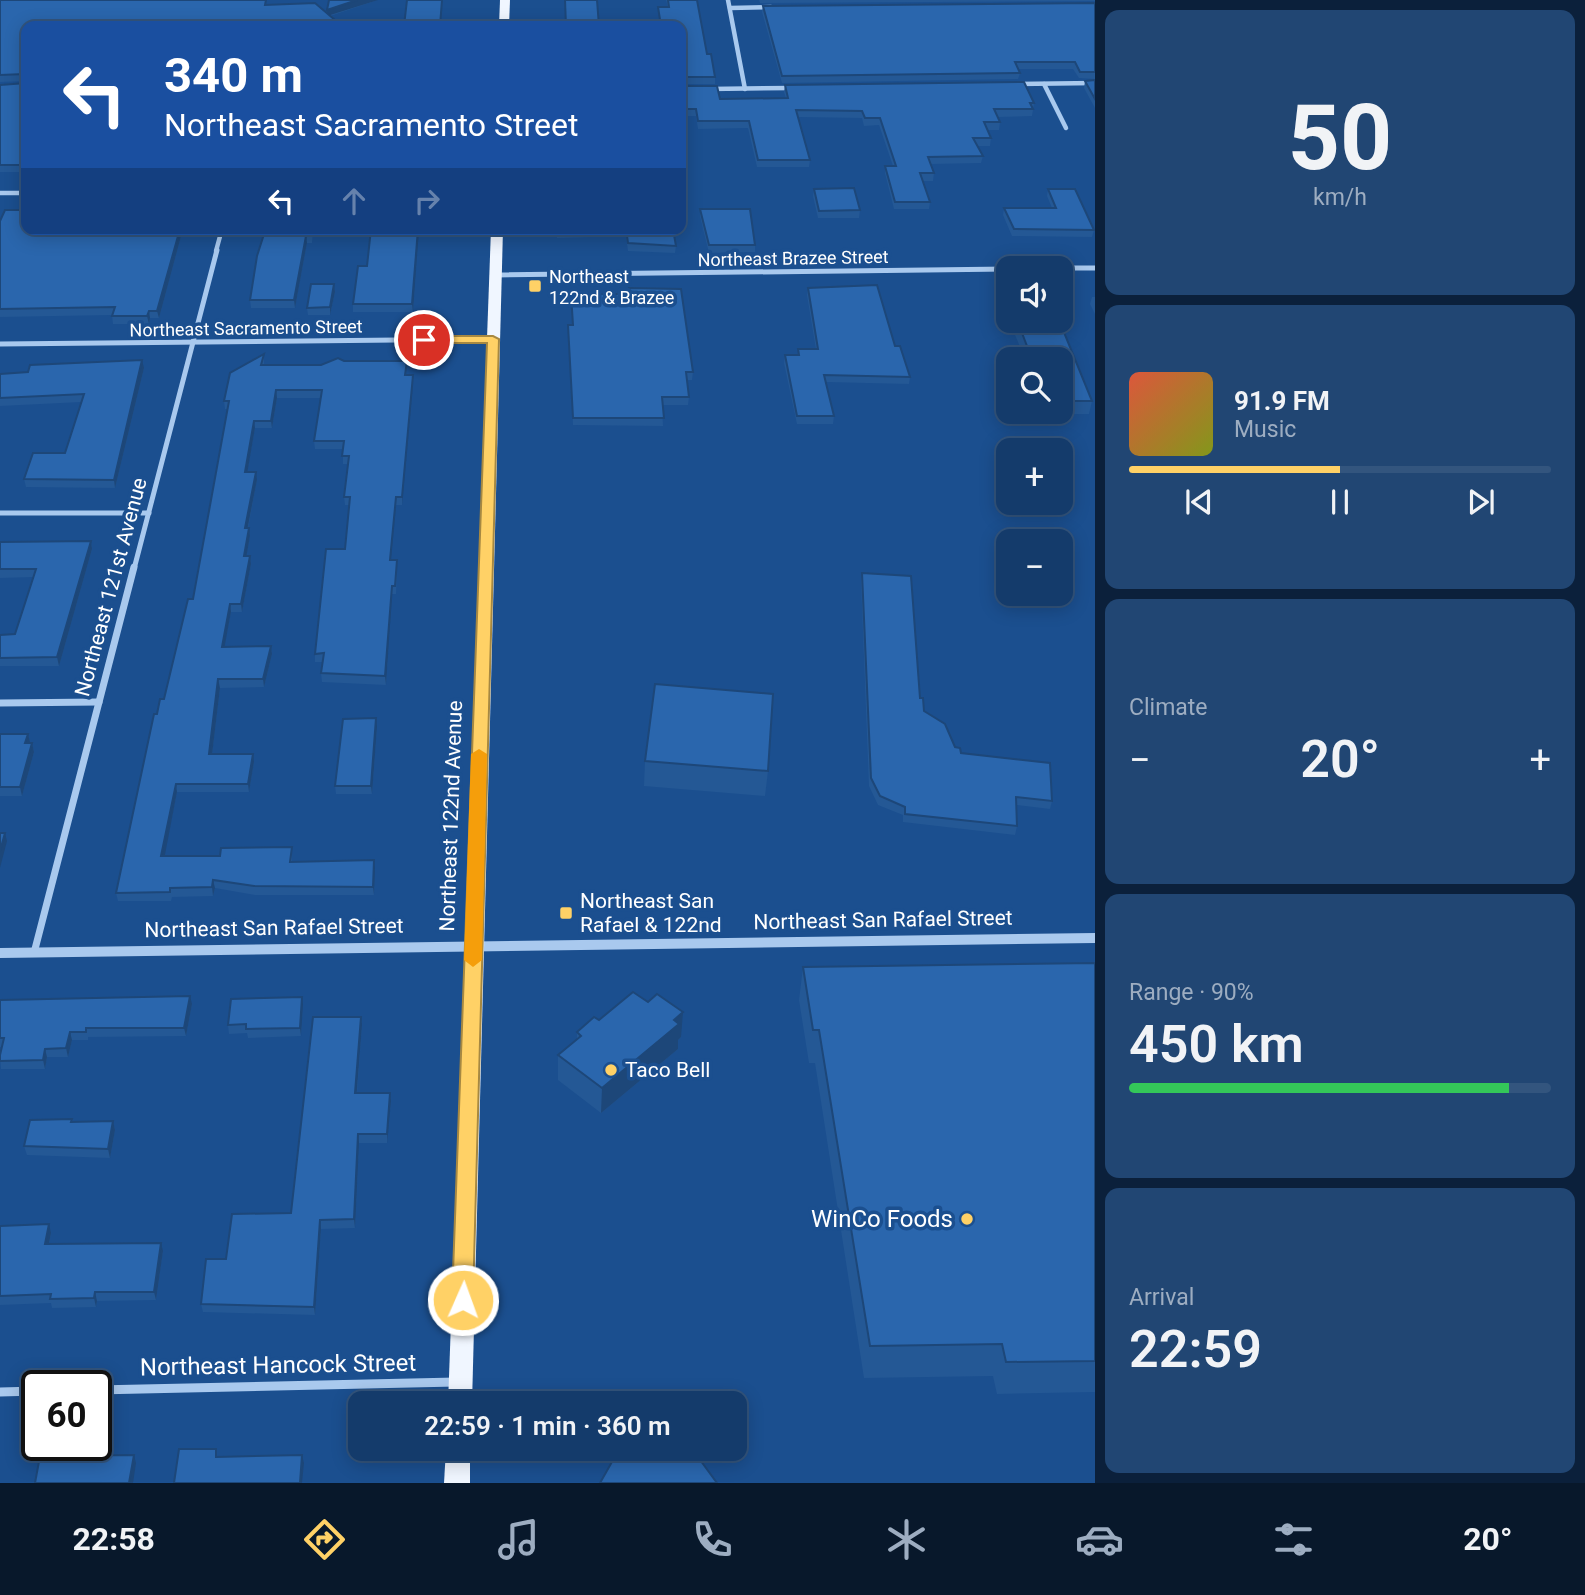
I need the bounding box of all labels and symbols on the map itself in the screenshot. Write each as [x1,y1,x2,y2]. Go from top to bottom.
street label: Northeast Brazee Street [697,246,889,270]
place label: Northeast 122nd & Brazee [549,266,674,308]
marker: Northeast 122nd & Brazee [527,278,543,294]
pin [394,310,454,370]
street label: Northeast Sacramento Street [129,315,363,341]
street label: Northeast 121st Avenue [70,475,152,699]
street label: Northeast 122nd Avenue [435,700,467,932]
place label: Northeast San Rafael & 122nd [580,889,722,937]
marker: Northeast San Rafael & 122nd [558,905,574,921]
street label: Northeast San Rafael Street [753,906,1013,934]
street label: Northeast San Rafael Street [144,914,404,942]
place label: Taco Bell [625,1058,710,1082]
marker: Taco Bell [603,1062,619,1078]
place label: WinCo Foods [811,1205,953,1233]
marker: WinCo Foods [959,1211,975,1227]
position arrow [426,1263,500,1337]
street label: Northeast Hancock Street [140,1349,416,1381]
speed limit sign: 60 [21,1370,112,1461]

